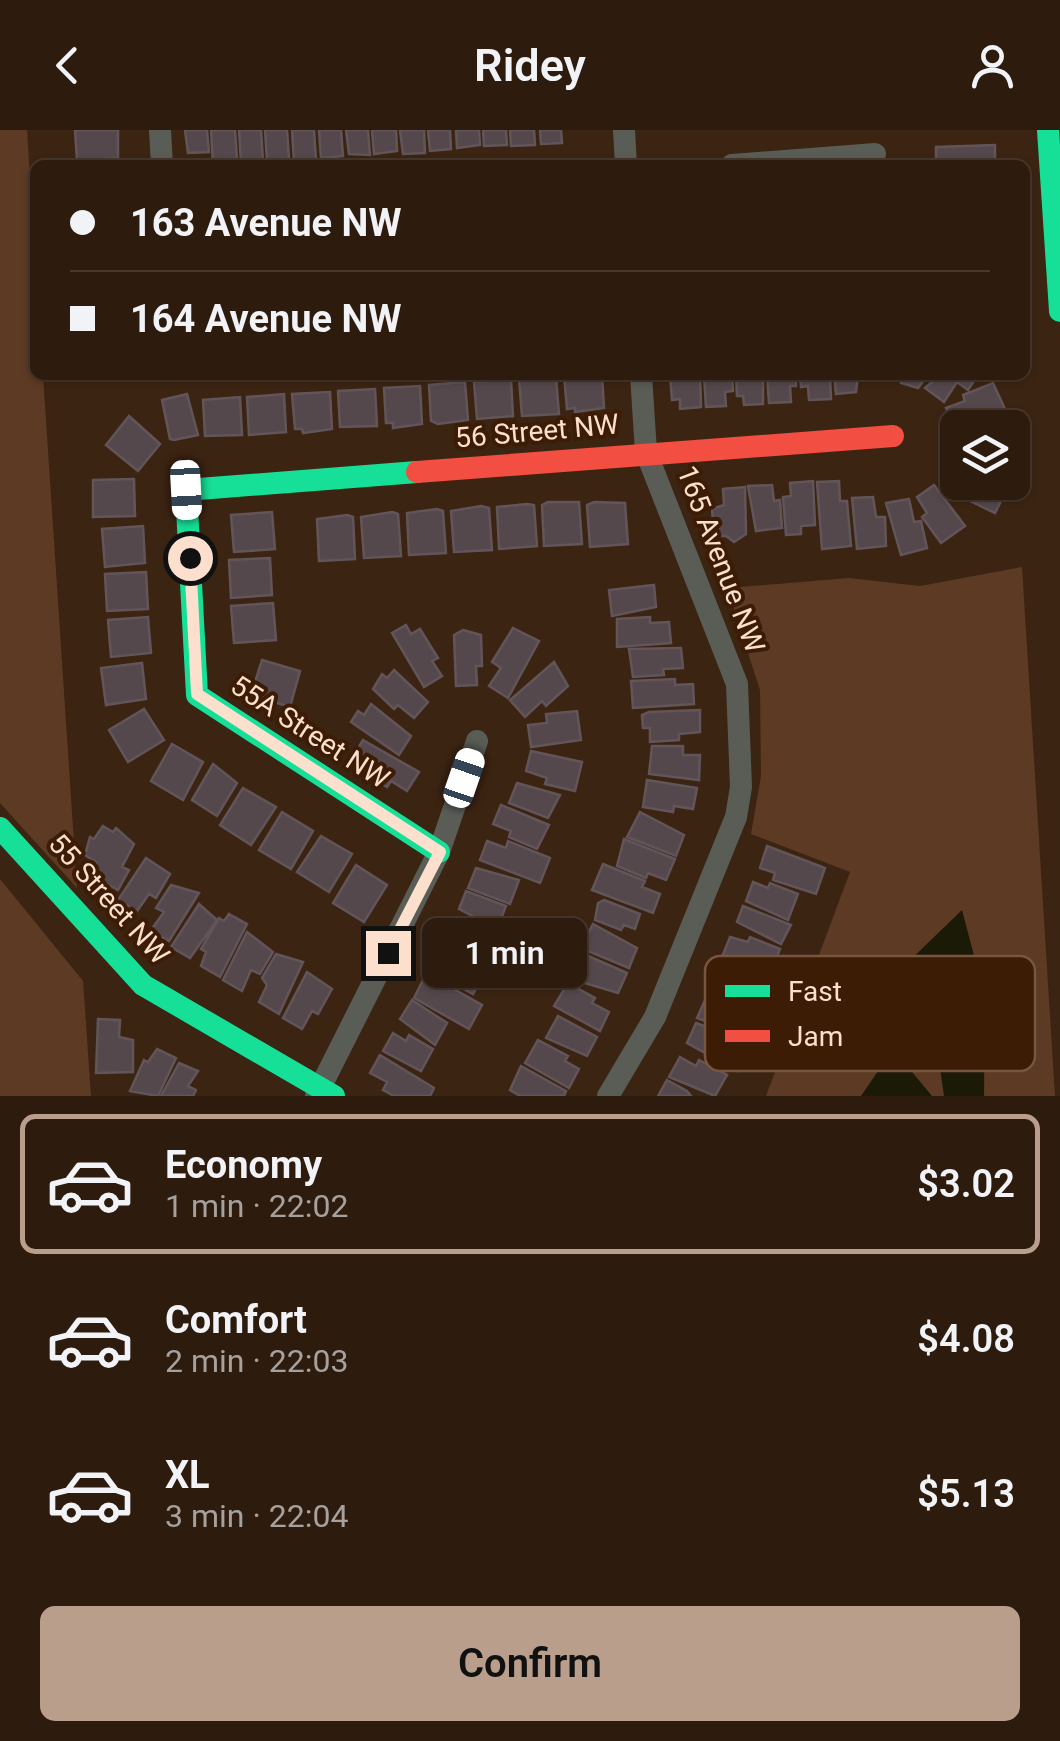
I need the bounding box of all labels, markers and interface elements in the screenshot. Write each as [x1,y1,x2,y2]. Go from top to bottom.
icon: back [40,38,95,93]
icon: person [965,38,1020,93]
text: Ridey [474,39,586,92]
text: 163 Avenue NW [130,201,402,245]
text: 164 Avenue NW [130,297,402,341]
street label: 56 Street NW [454,407,620,455]
map controls [940,410,1030,500]
button: layers [940,410,1030,500]
car [169,459,203,521]
street label: 165 Avenue NW [670,461,772,657]
route start [168,536,213,581]
street label: 55A Street NW [225,669,396,796]
car [440,745,488,811]
street label: 55 Street NW [42,827,176,971]
callout: 1 min [423,918,588,988]
route end [366,931,411,976]
text: 1 min [464,934,545,972]
legend [705,956,1035,1071]
text: Fast [788,975,842,1008]
text: Jam [788,1020,843,1053]
icon: car [45,1139,135,1229]
text: Economy [165,1143,322,1187]
text: $3.02 [917,1162,1015,1206]
text: 1 min · 22:02 [165,1187,348,1225]
icon: car [45,1294,135,1384]
text: Comfort [165,1298,307,1342]
text: $4.08 [917,1317,1015,1361]
text: 2 min · 22:03 [165,1342,348,1380]
icon: car [45,1449,135,1539]
text: XL [165,1453,210,1497]
text: $5.13 [917,1472,1015,1516]
text: 3 min · 22:04 [165,1497,348,1535]
button: Confirm [40,1606,1020,1721]

